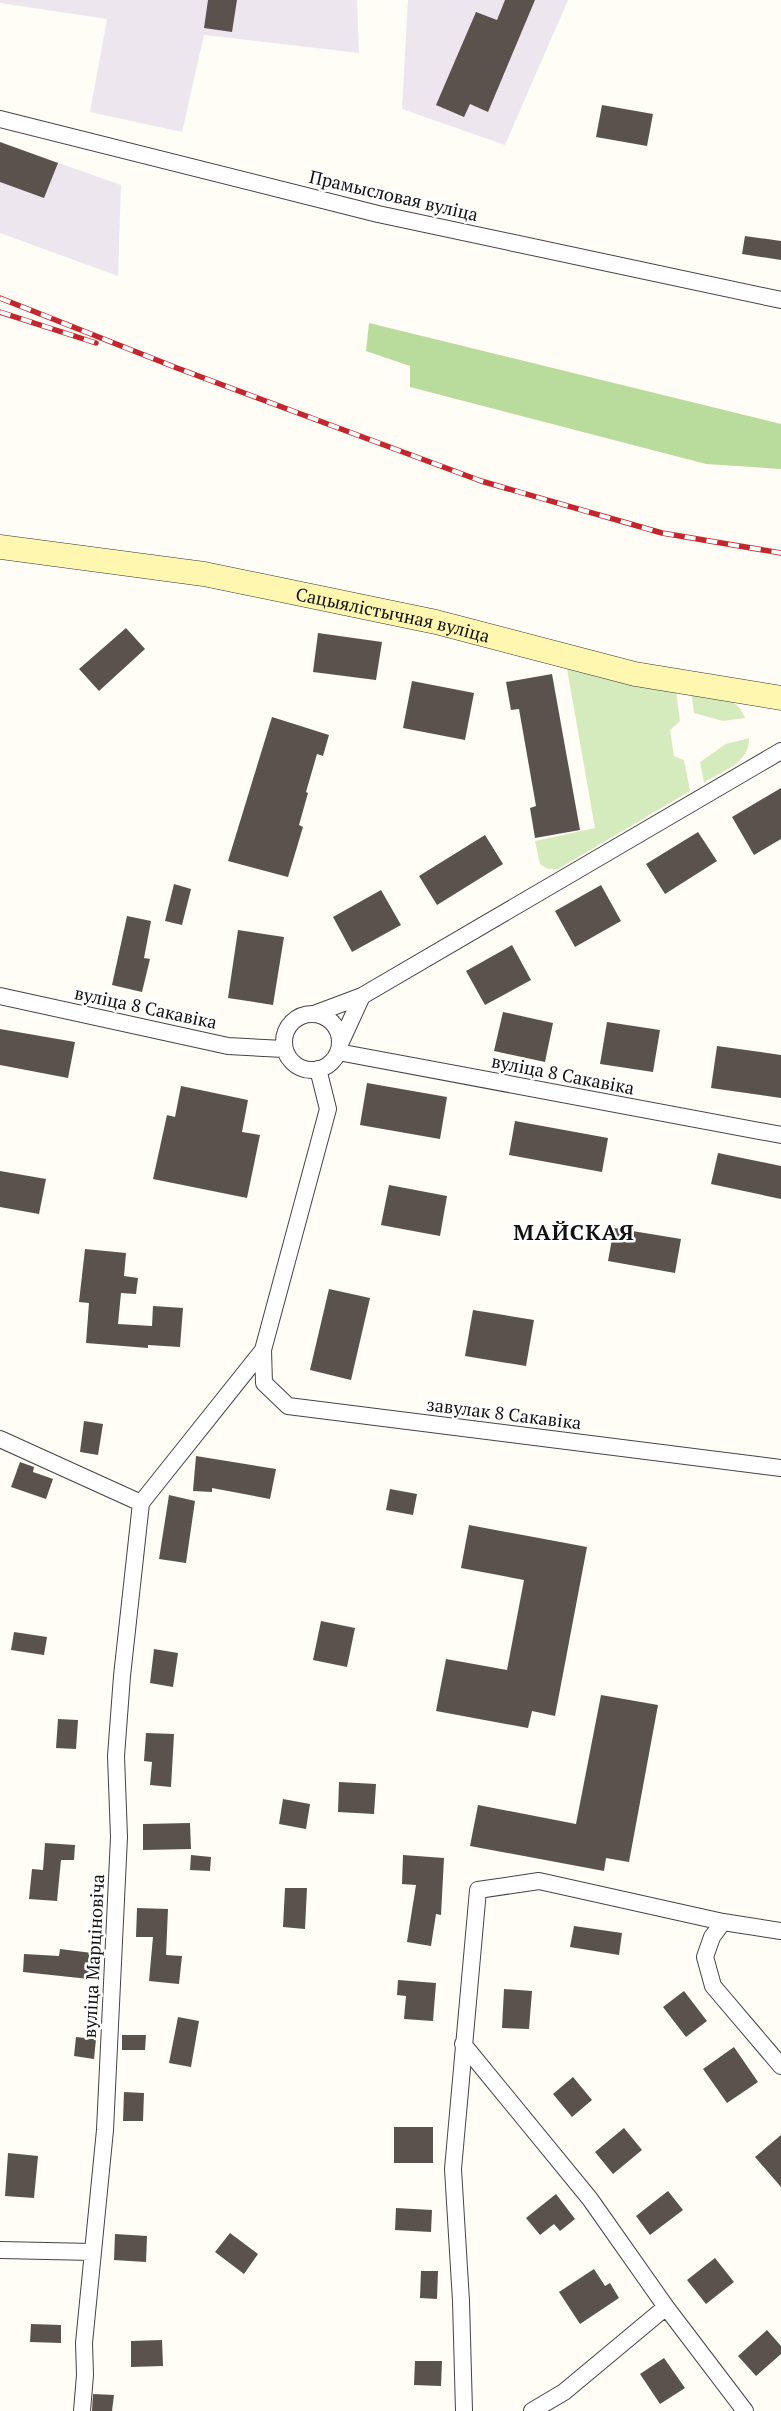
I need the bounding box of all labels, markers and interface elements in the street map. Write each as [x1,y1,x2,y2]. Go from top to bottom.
street label: Прамысловая вуліца [307,164,481,226]
street label: Сацыялістычная вуліца [294,581,493,648]
street label: вуліца 8 Сакавіка [73,980,219,1034]
street label: вуліца 8 Сакавіка [489,1048,637,1100]
district label: МАЙСКАЯ [513,1217,635,1246]
street label: завулак 8 Сакавіка [425,1392,583,1434]
street label: вуліца Марціновіча [77,1873,109,2039]

